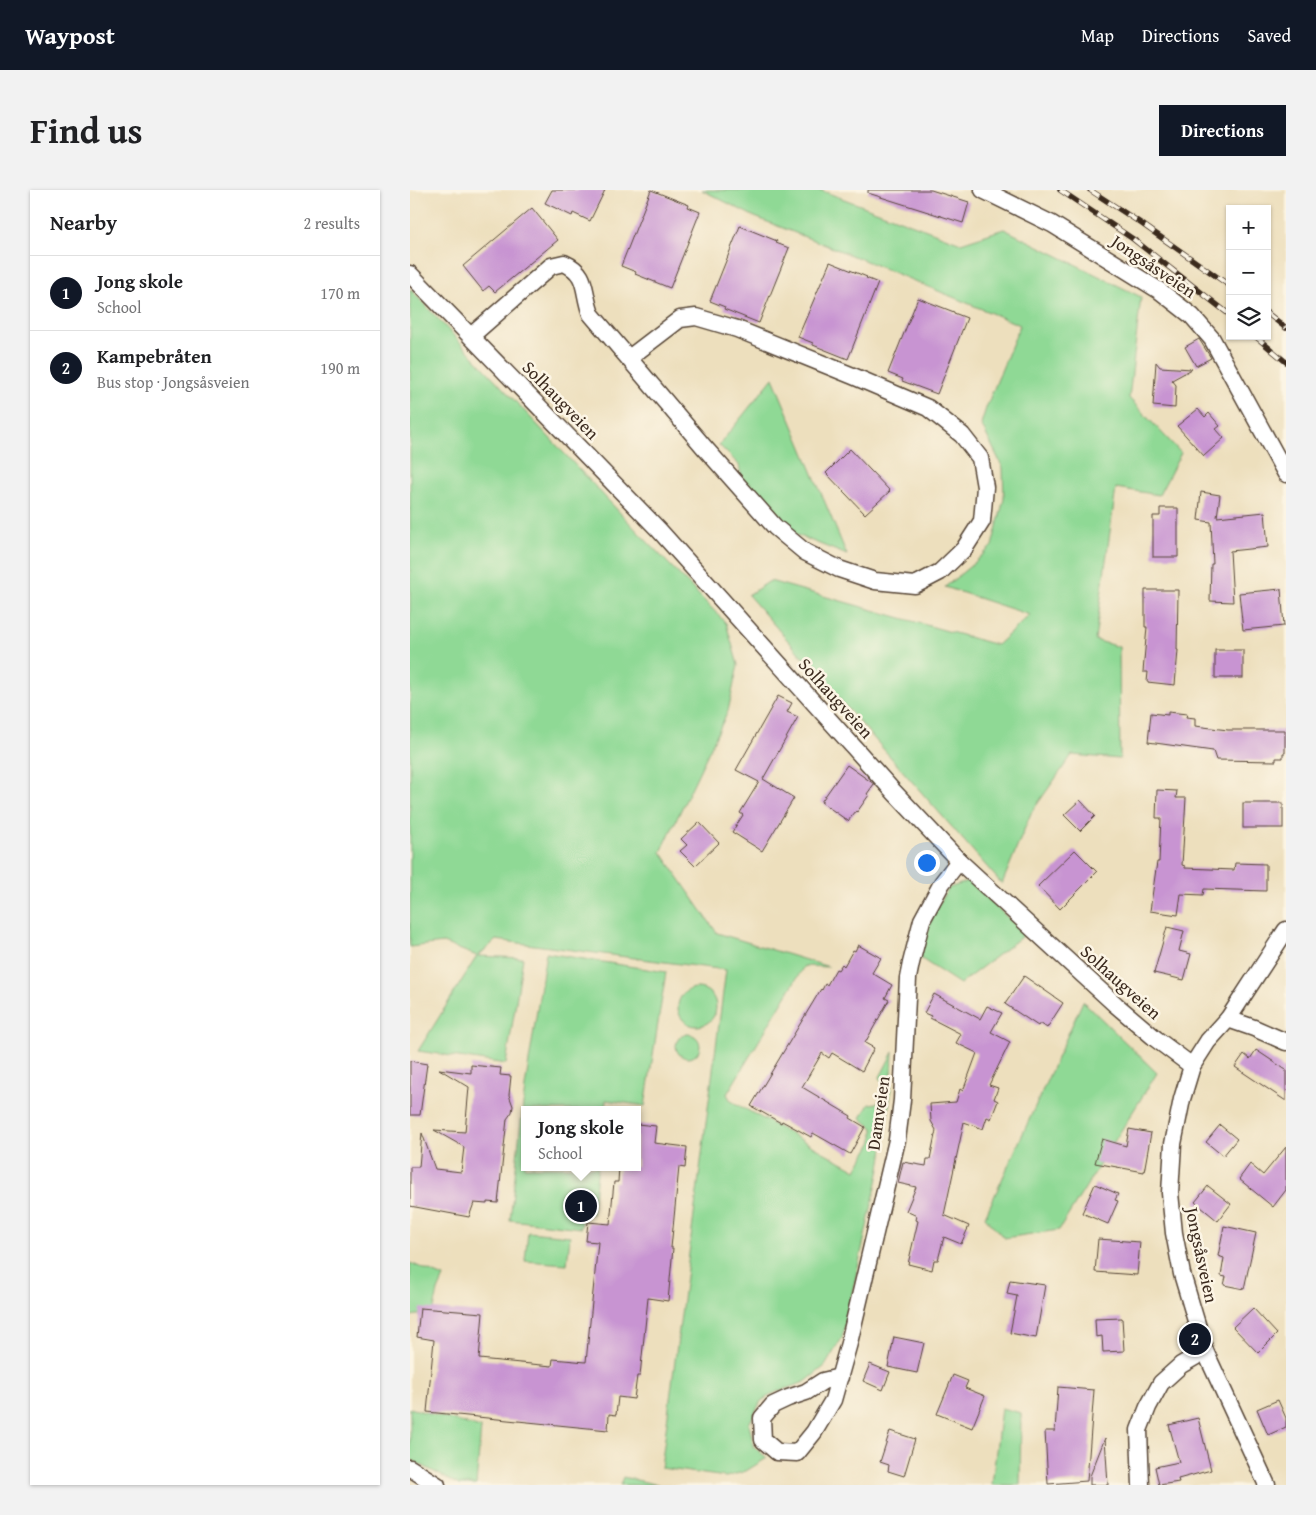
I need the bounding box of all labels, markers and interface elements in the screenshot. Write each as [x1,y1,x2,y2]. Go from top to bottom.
text: Waypost [25,18,115,53]
text: Map [1081,22,1114,49]
text: Directions [1142,22,1219,49]
text: Saved [1247,22,1291,49]
text: Find us [30,105,143,156]
button: Directions [1159,105,1286,156]
map controls [1226,205,1271,340]
button: + [1226,205,1271,250]
text: Nearby [50,207,117,238]
text: 2 results [303,211,360,235]
street label: Jongsåsveien [1104,226,1202,304]
button: − [1226,250,1271,295]
text: Jong skole [97,267,183,295]
text: 1 [62,281,70,305]
text: 170 m [320,281,360,305]
text: School [97,295,141,319]
button: layers [1226,295,1271,340]
text: Kampebråten [97,342,212,370]
street label: Solhaugveien [516,354,606,446]
text: 2 [62,356,70,380]
text: 190 m [320,356,360,380]
text: Bus stop · Jongsåsveien [97,370,250,394]
street label: Solhaugveien [792,651,880,745]
your location [914,850,940,876]
street label: Solhaugveien [1074,938,1168,1026]
street label: Damveien [859,1074,897,1152]
popup [521,1106,641,1171]
text: Jong skole [538,1113,624,1141]
text: School [538,1141,582,1165]
pin: 1 [565,1187,597,1225]
street label: Jongsåsveien [1178,1203,1225,1305]
pin: 2 [1179,1320,1211,1358]

